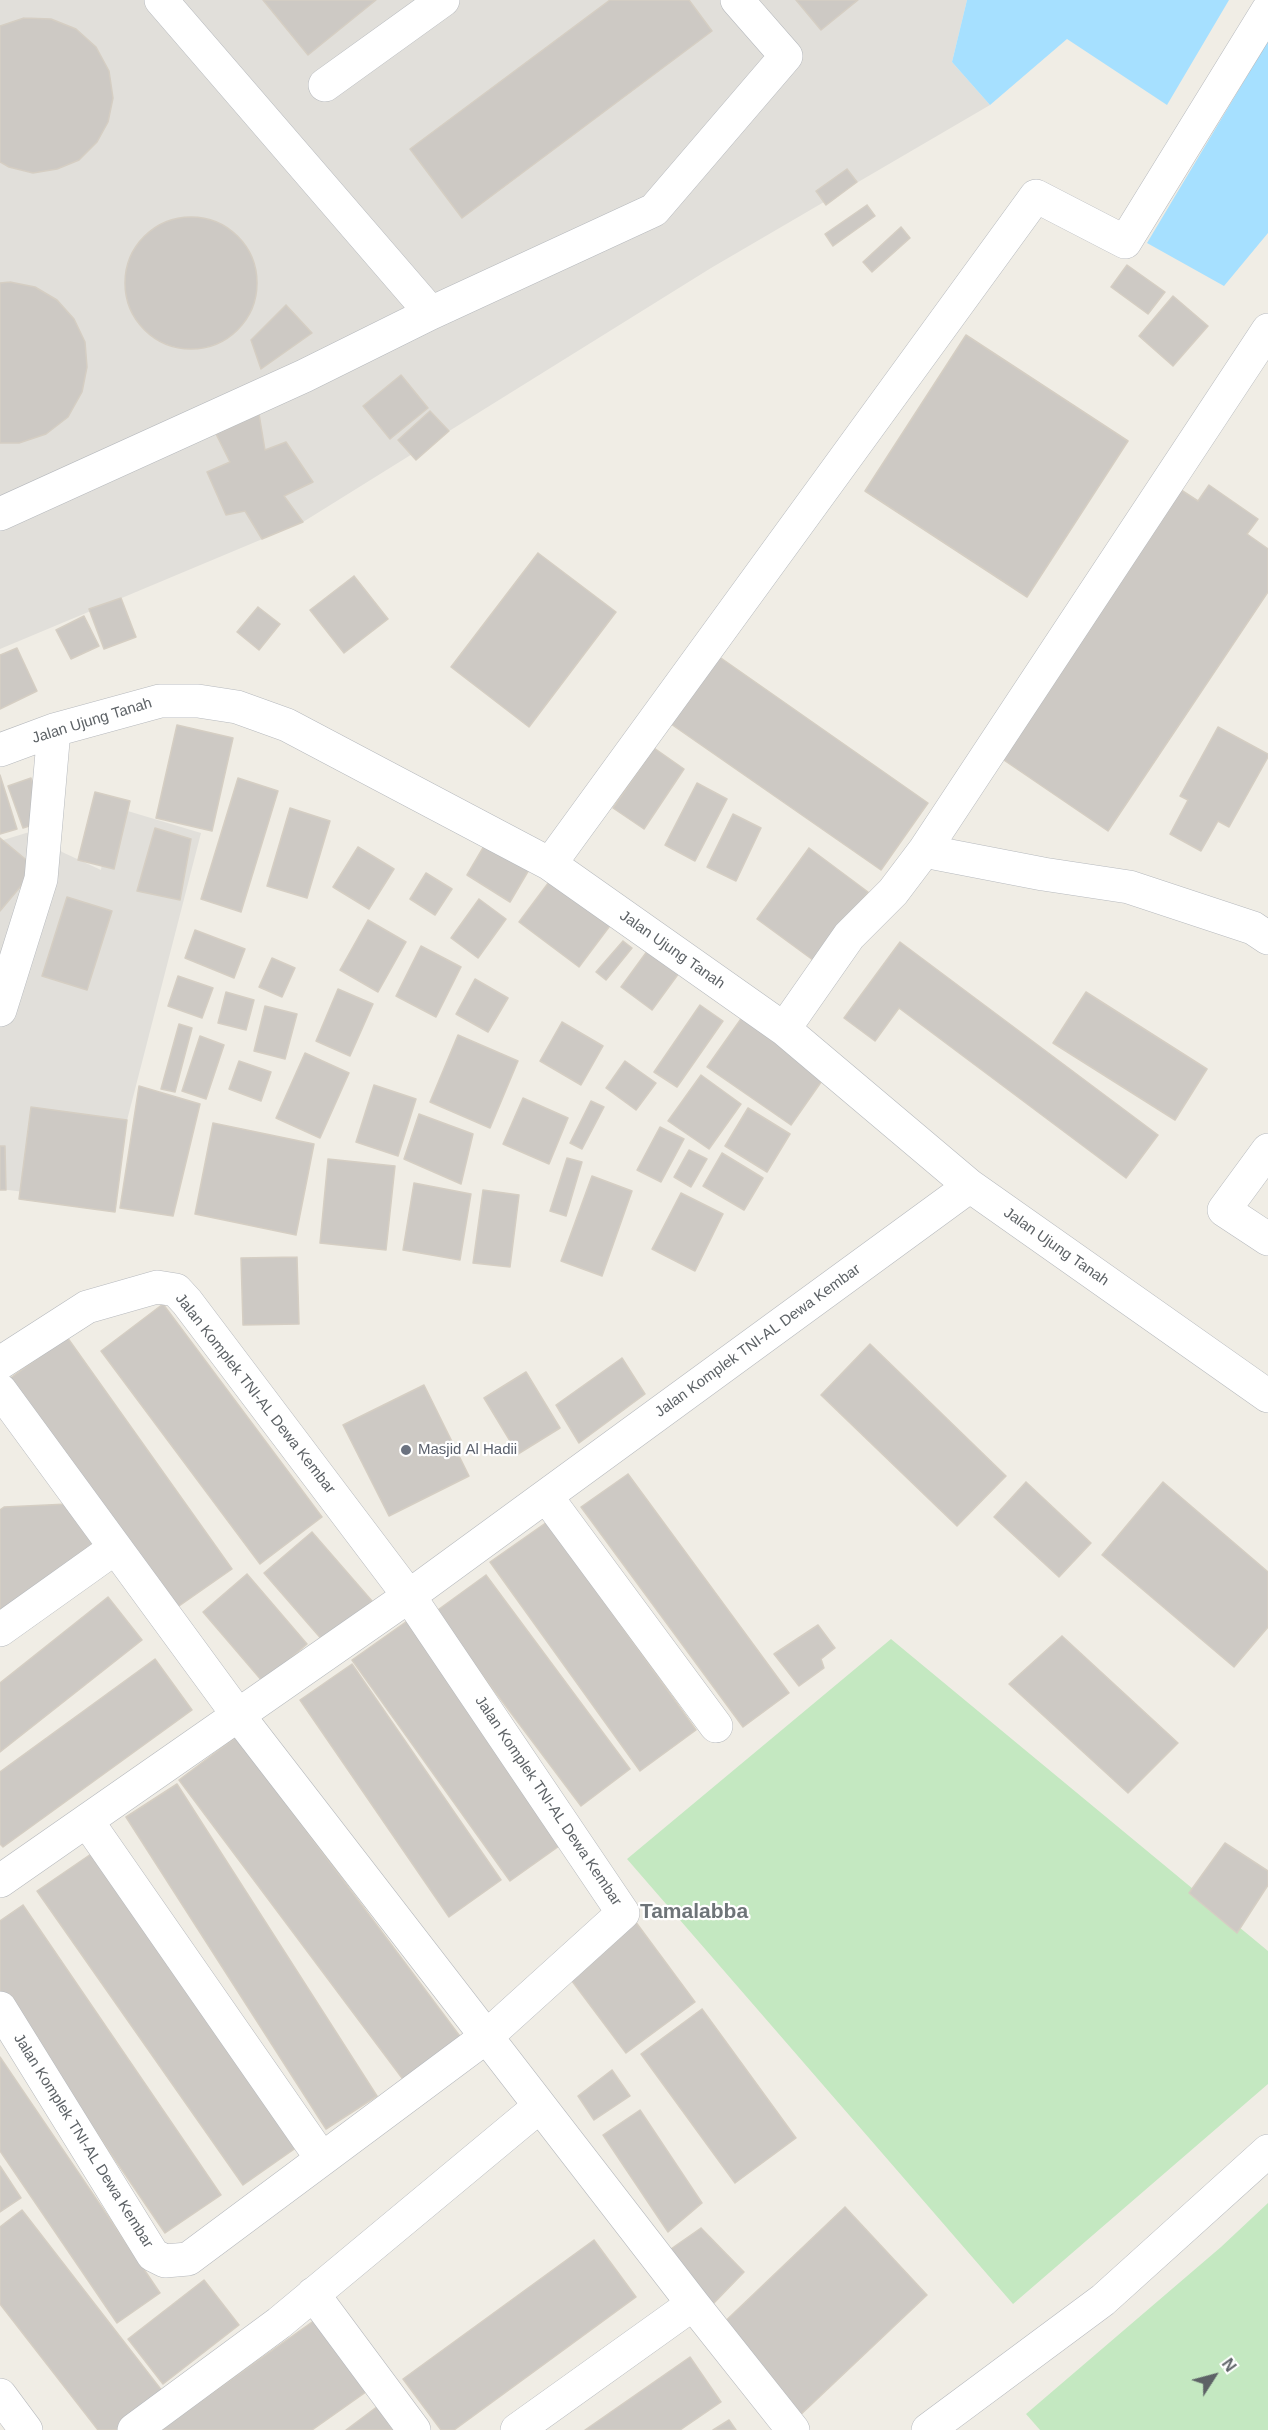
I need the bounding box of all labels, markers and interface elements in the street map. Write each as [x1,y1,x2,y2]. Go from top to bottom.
street label: Jalan Ujung Tanah [30,694,154,748]
street label: Jalan Ujung Tanah [616,907,728,993]
street label: Jalan Ujung Tanah [1000,1204,1112,1290]
street label: Jalan Komplek TNI-AL Dewa Kembar [652,1260,864,1422]
street label: Jalan Komplek TNI-AL Dewa Kembar [171,1290,339,1498]
place label: Masjid Al Hadii [418,1441,517,1459]
marker: Masjid Al Hadii [399,1443,413,1457]
street label: Jalan Komplek TNI-AL Dewa Kembar [471,1693,625,1909]
district label: Tamalabba [640,1899,748,1925]
street label: Jalan Komplek TNI-AL Dewa Kembar [9,2031,157,2251]
north arrow [1184,2346,1244,2406]
text: N [1219,2355,1239,2375]

